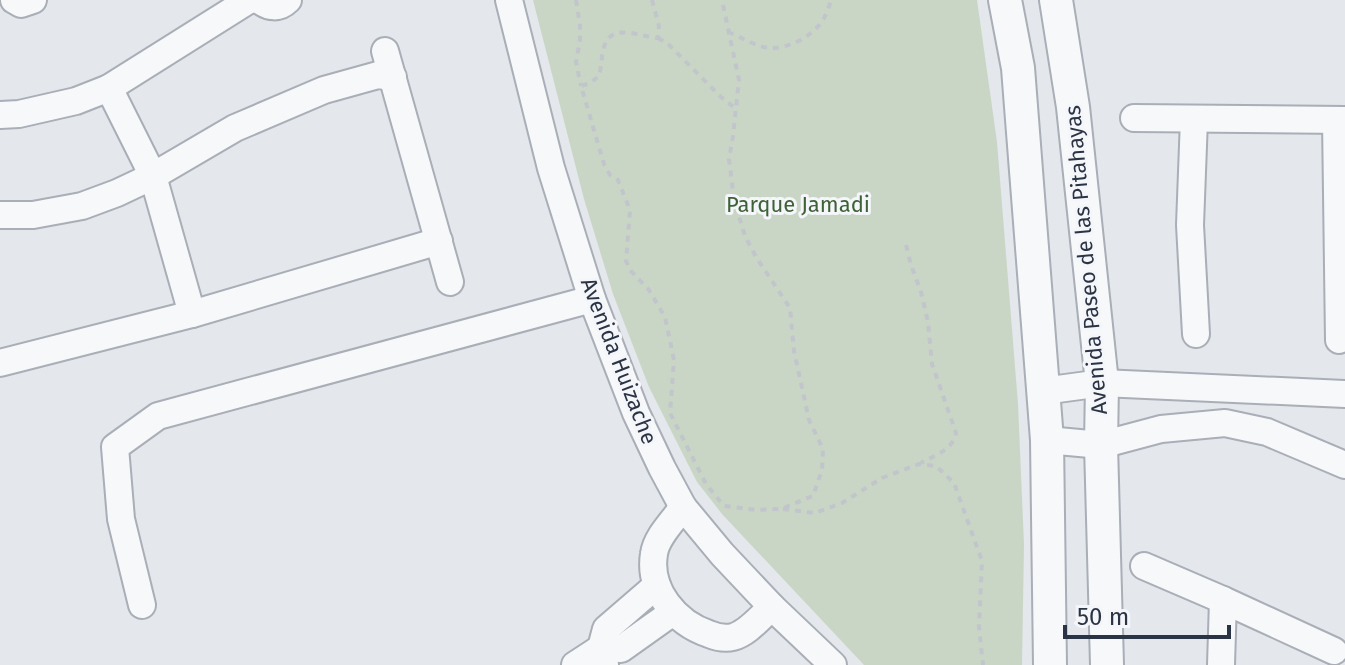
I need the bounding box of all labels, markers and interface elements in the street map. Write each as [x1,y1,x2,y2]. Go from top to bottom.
street label: Avenida Paseo de las Pitahayas [1059,104,1113,416]
park label: Parque Jamadi [726,191,870,218]
street label: Avenida Huizache [575,274,663,448]
scale bar [1065,589,1229,639]
text: 50 m [1077,603,1129,631]

